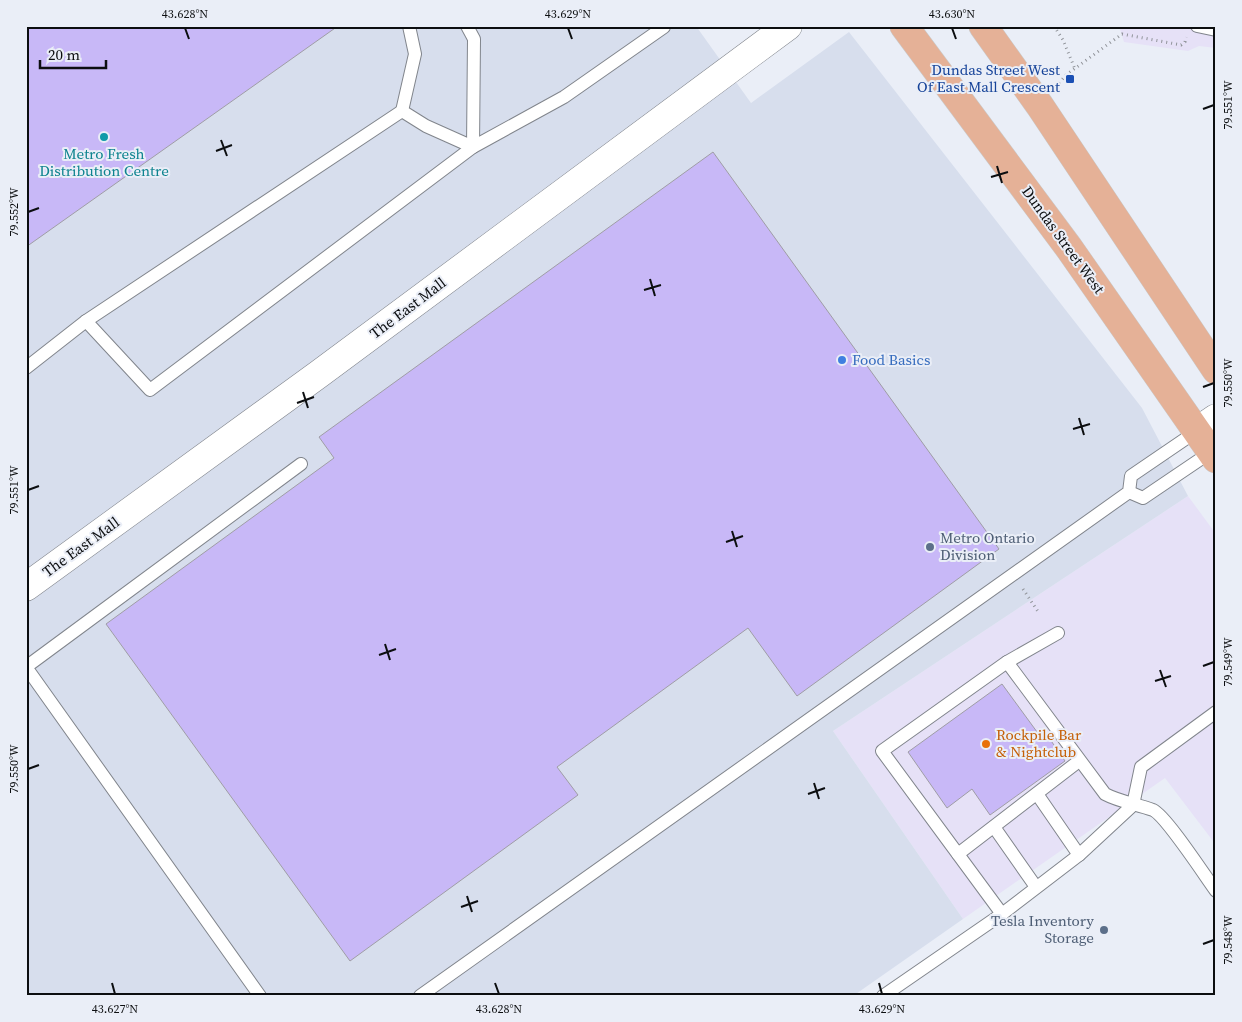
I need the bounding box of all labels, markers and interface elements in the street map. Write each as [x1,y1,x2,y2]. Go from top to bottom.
text: 43.628°N [162,6,208,22]
text: 43.629°N [545,6,591,22]
text: 43.630°N [929,6,975,22]
scale bar [40,38,106,70]
text: 20 m [48,44,80,65]
place label: Dundas Street West Of East Mall Crescent [917,59,1060,97]
marker: Dundas Street West Of East Mall Crescent [1064,73,1076,85]
text: 79.551°W [1220,80,1236,130]
marker: Metro Fresh Distribution Centre [98,131,110,143]
place label: Metro Fresh Distribution Centre [39,143,169,181]
street label: Dundas Street West [1017,181,1110,298]
text: 79.552°W [6,187,22,237]
street label: The East Mall [365,272,451,343]
place label: Food Basics [852,349,930,370]
marker: Food Basics [836,354,848,366]
text: 79.550°W [1220,358,1236,408]
text: 79.551°W [6,465,22,515]
street label: The East Mall [38,511,124,582]
place label: Metro Ontario Division [940,527,1035,565]
marker: Metro Ontario Division [924,541,936,553]
text: 79.549°W [1220,637,1236,687]
place label: Rockpile Bar & Nightclub [996,724,1082,762]
marker: Rockpile Bar & Nightclub [980,738,992,750]
text: 79.550°W [6,744,22,794]
place label: Tesla Inventory Storage [991,910,1094,948]
text: 79.548°W [1220,915,1236,965]
marker: Tesla Inventory Storage [1098,924,1110,936]
text: 43.627°N [92,1001,138,1017]
text: 43.628°N [476,1001,522,1017]
text: 43.629°N [859,1001,905,1017]

